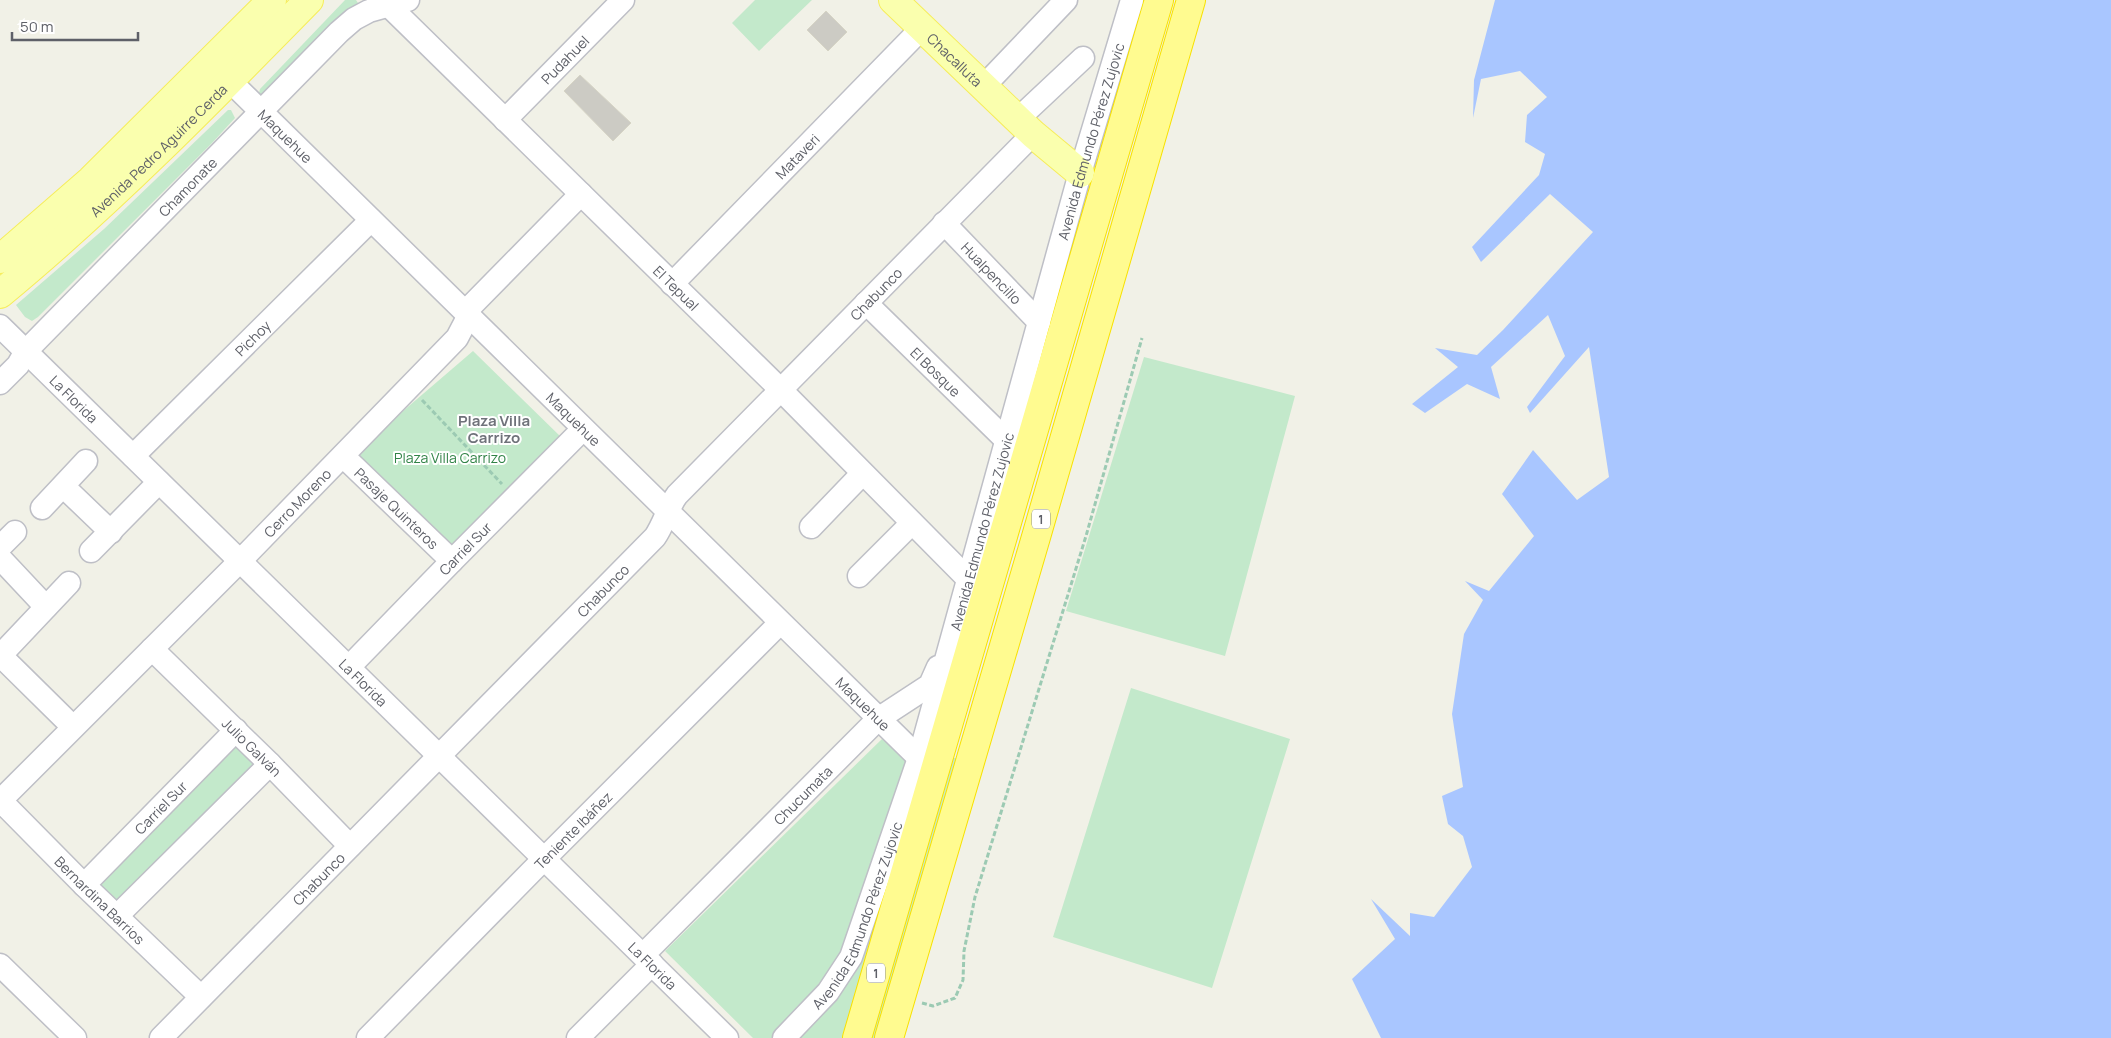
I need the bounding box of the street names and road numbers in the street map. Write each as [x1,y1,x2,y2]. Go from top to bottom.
street label: Chacalluta [923,28,987,90]
street label: Pudahuel [536,31,593,88]
street label: Avenida Edmundo Pérez Zujovic [1053,40,1128,242]
street label: Avenida Pedro Aguirre Cerda [86,79,231,221]
street label: Maquehue [254,105,317,167]
street label: Mataveri [771,129,823,183]
street label: Chamonate [154,153,221,220]
street label: Hualpencillo [957,238,1026,308]
street label: El Tepual [650,261,704,314]
street label: Chabunco [845,263,906,324]
street label: Pichoy [230,315,275,360]
street label: El Bosque [907,343,965,400]
street label: La Florida [46,371,103,427]
street label: Maquehue [542,388,605,450]
street label: Avenida Edmundo Pérez Zujovic [945,430,1018,632]
street label: Pasaje Quinteros [351,463,443,553]
street label: Cerro Moreno [259,464,335,541]
road number: 1 [1032,509,1050,528]
street label: Carriel Sur [434,517,495,579]
street label: Chabunco [572,560,633,621]
street label: La Florida [335,654,392,710]
street label: Maquehue [832,672,895,734]
street label: Julio Galván [218,713,286,780]
street label: Chucumata [769,761,836,828]
street label: Carriel Sur [130,776,191,838]
street label: Teniente Ibáñez [530,787,616,873]
street label: Avenida Edmundo Pérez Zujovic [807,819,906,1013]
street label: Chabunco [288,848,349,909]
street label: Bernardina Barrios [51,852,149,948]
street label: La Florida [625,937,681,994]
road number: 1 [867,964,885,982]

